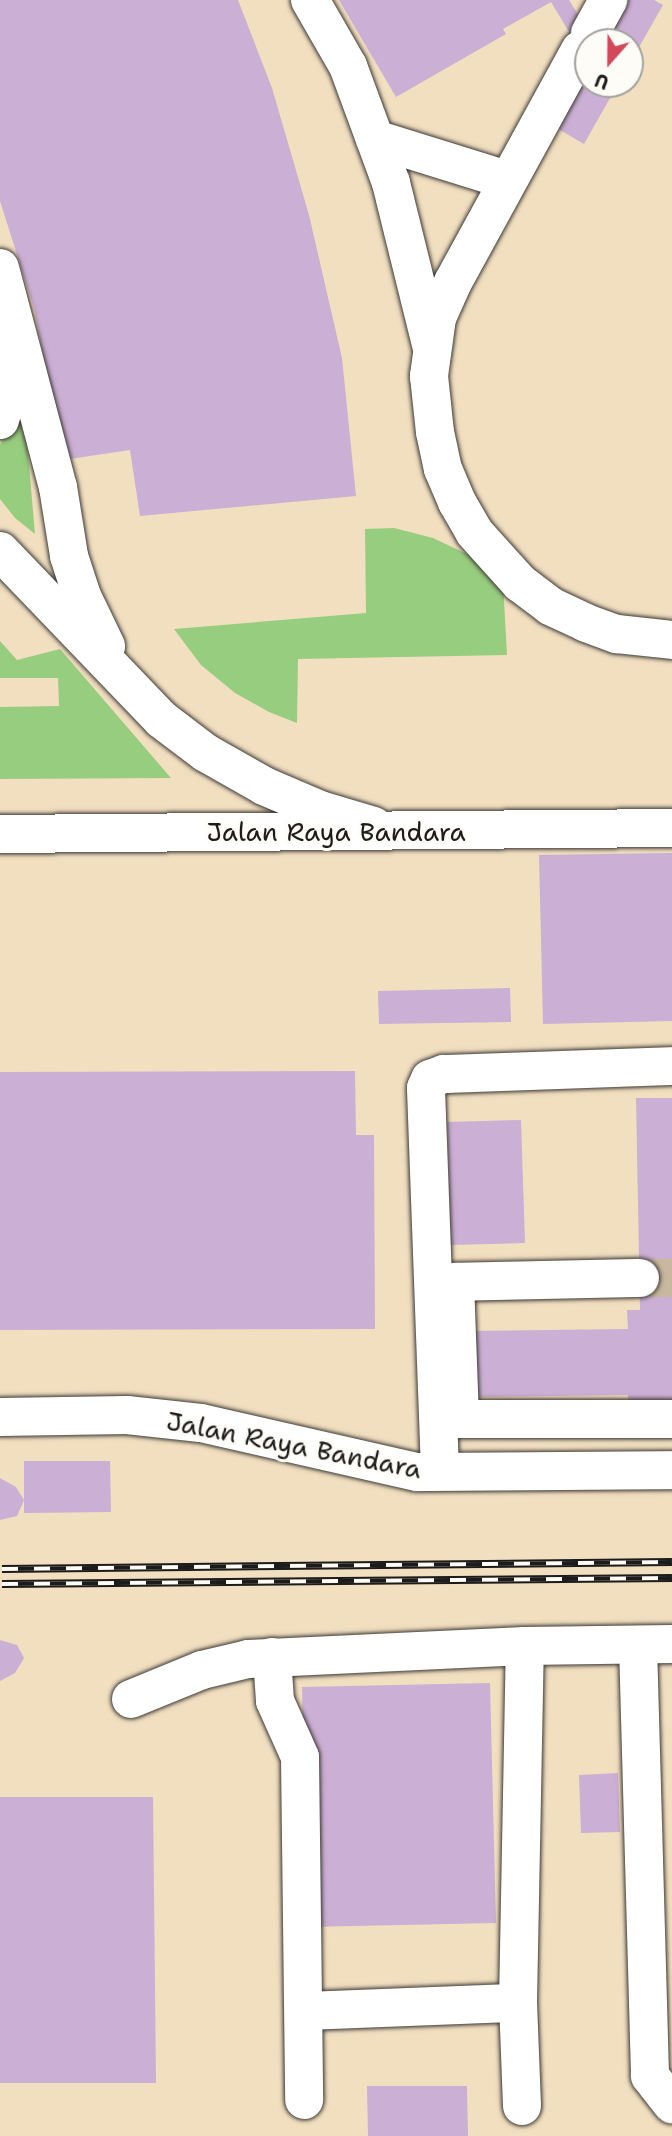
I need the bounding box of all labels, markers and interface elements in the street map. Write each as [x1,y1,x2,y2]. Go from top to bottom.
north arrow [574,28,644,98]
text: U [591,67,613,95]
street label: Jalan Raya Bandara [206,816,466,848]
street label: Jalan Raya Bandara [164,1405,424,1485]

